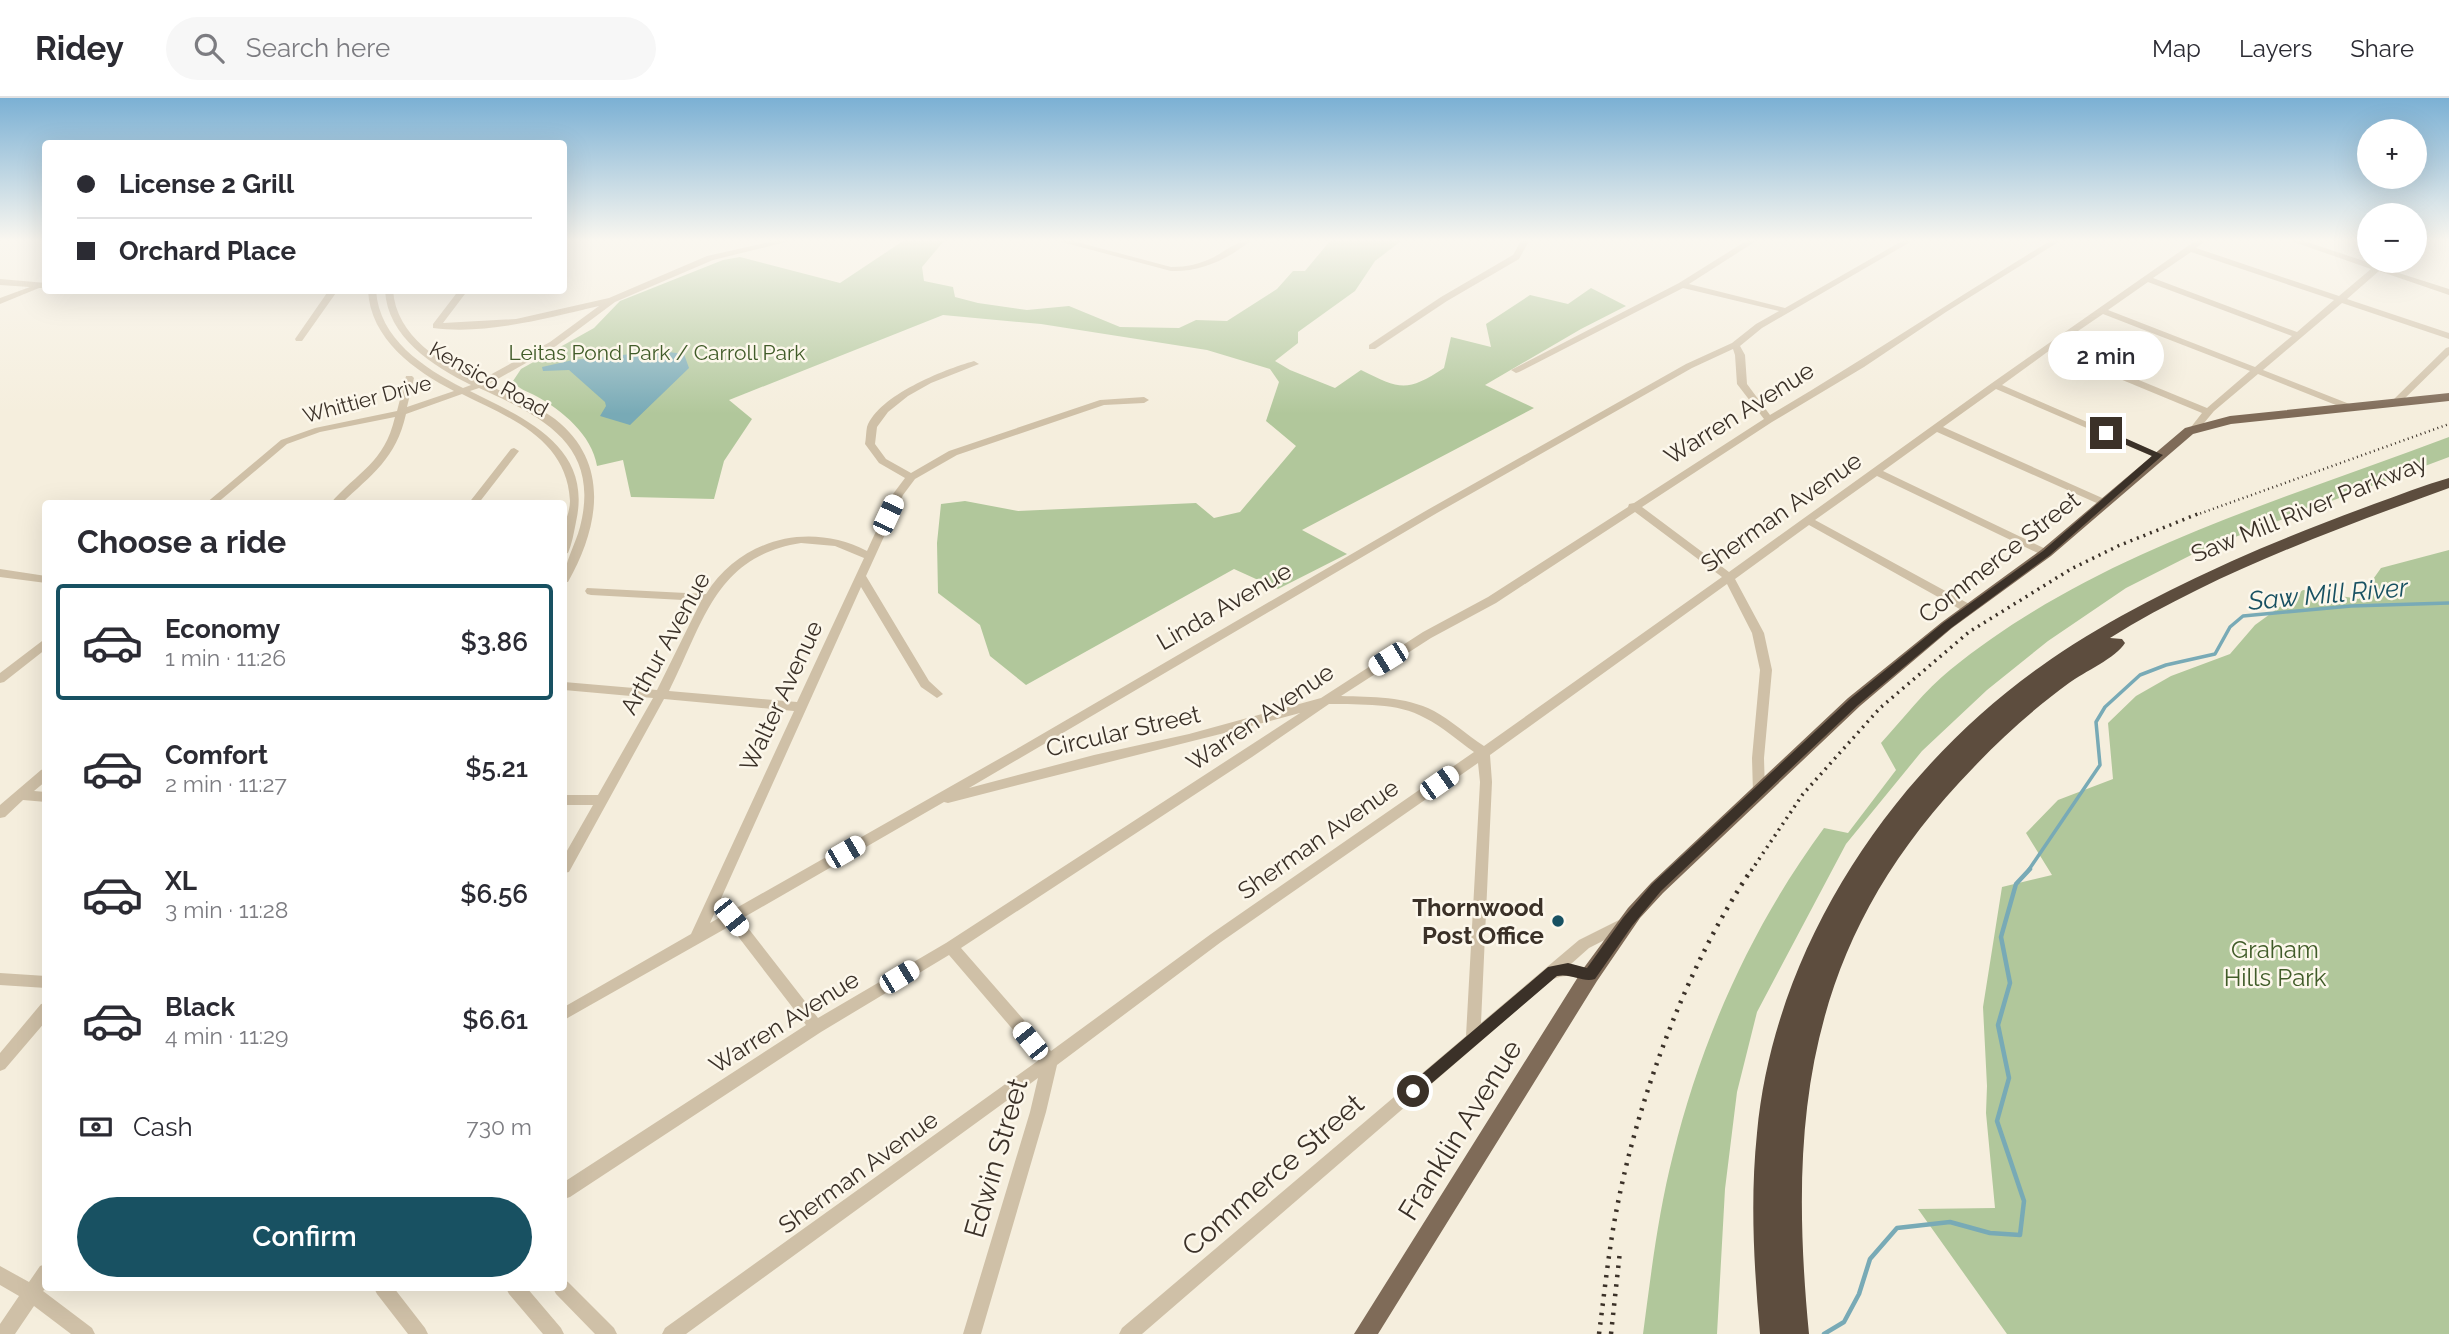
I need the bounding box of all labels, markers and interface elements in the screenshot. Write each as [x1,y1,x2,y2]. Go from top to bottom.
search box [166,17,656,80]
text: Ridey [35,29,124,68]
icon: search [190,29,228,67]
text: Search here [246,33,390,63]
text: Map [2152,34,2201,63]
text: Layers [2239,34,2312,63]
text: Share [2350,34,2414,63]
map controls [2357,119,2427,273]
button: + [2357,119,2427,189]
text: License 2 Grill [119,169,294,199]
button: − [2357,203,2427,273]
text: Orchard Place [119,236,296,266]
callout: 2 min [2048,331,2164,380]
street label: Kensico Road [425,336,553,422]
park label: Leitas Pond Park / Carroll Park [509,340,805,365]
text: 2 min [2077,342,2135,369]
street label: Warren Avenue [1659,355,1819,471]
street label: Whittier Drive [300,370,434,428]
route end [2090,417,2122,449]
street label: Sherman Avenue [1695,446,1867,578]
street label: Saw Mill River Parkway [2187,447,2431,569]
street label: Commerce Street [1913,485,2085,629]
car [870,492,907,538]
text: Choose a ride [77,523,286,560]
street label: Linda Avenue [1151,556,1297,656]
street label: Arthur Avenue [614,567,716,719]
water label: Saw Mill River [2246,572,2410,616]
icon: car [81,611,144,674]
text: Economy [165,614,280,644]
street label: Walter Avenue [733,616,829,776]
text: $3.86 [461,627,528,657]
car [1365,639,1412,679]
text: 1 min · 11:26 [165,644,286,671]
street label: Warren Avenue [1181,657,1339,777]
street label: Circular Street [1043,699,1203,763]
icon: car [81,737,144,800]
text: Comfort [165,740,268,770]
text: $5.21 [465,753,528,783]
car [1416,762,1463,804]
text: 2 min · 11:27 [165,770,287,797]
street label: Sherman Avenue [1232,773,1404,905]
car [822,832,869,872]
icon: car [81,863,144,926]
text: XL [165,866,197,896]
text: $6.56 [460,879,528,909]
place label: Thornwood Post Office [1412,893,1544,950]
car [710,894,753,940]
text: 3 min · 11:28 [165,896,288,923]
marker: Thornwood Post Office [1550,913,1566,929]
park label: Graham Hills Park [2224,935,2327,992]
car [876,957,923,997]
street label: Warren Avenue [704,964,864,1080]
icon: car [81,989,144,1052]
text: Black [165,992,235,1022]
text: $6.61 [462,1005,528,1035]
car [1009,1018,1052,1064]
text: 4 min · 11:29 [165,1022,289,1049]
street label: Franklin Avenue [1391,1034,1529,1226]
street label: Edwin Street [958,1074,1035,1241]
route start [1397,1075,1429,1107]
street label: Commerce Street [1176,1087,1371,1263]
street label: Sherman Avenue [773,1104,943,1240]
icon: cash [77,1108,115,1146]
text: Cash [133,1112,193,1142]
text: 730 m [466,1113,532,1140]
button: Confirm [77,1197,532,1277]

